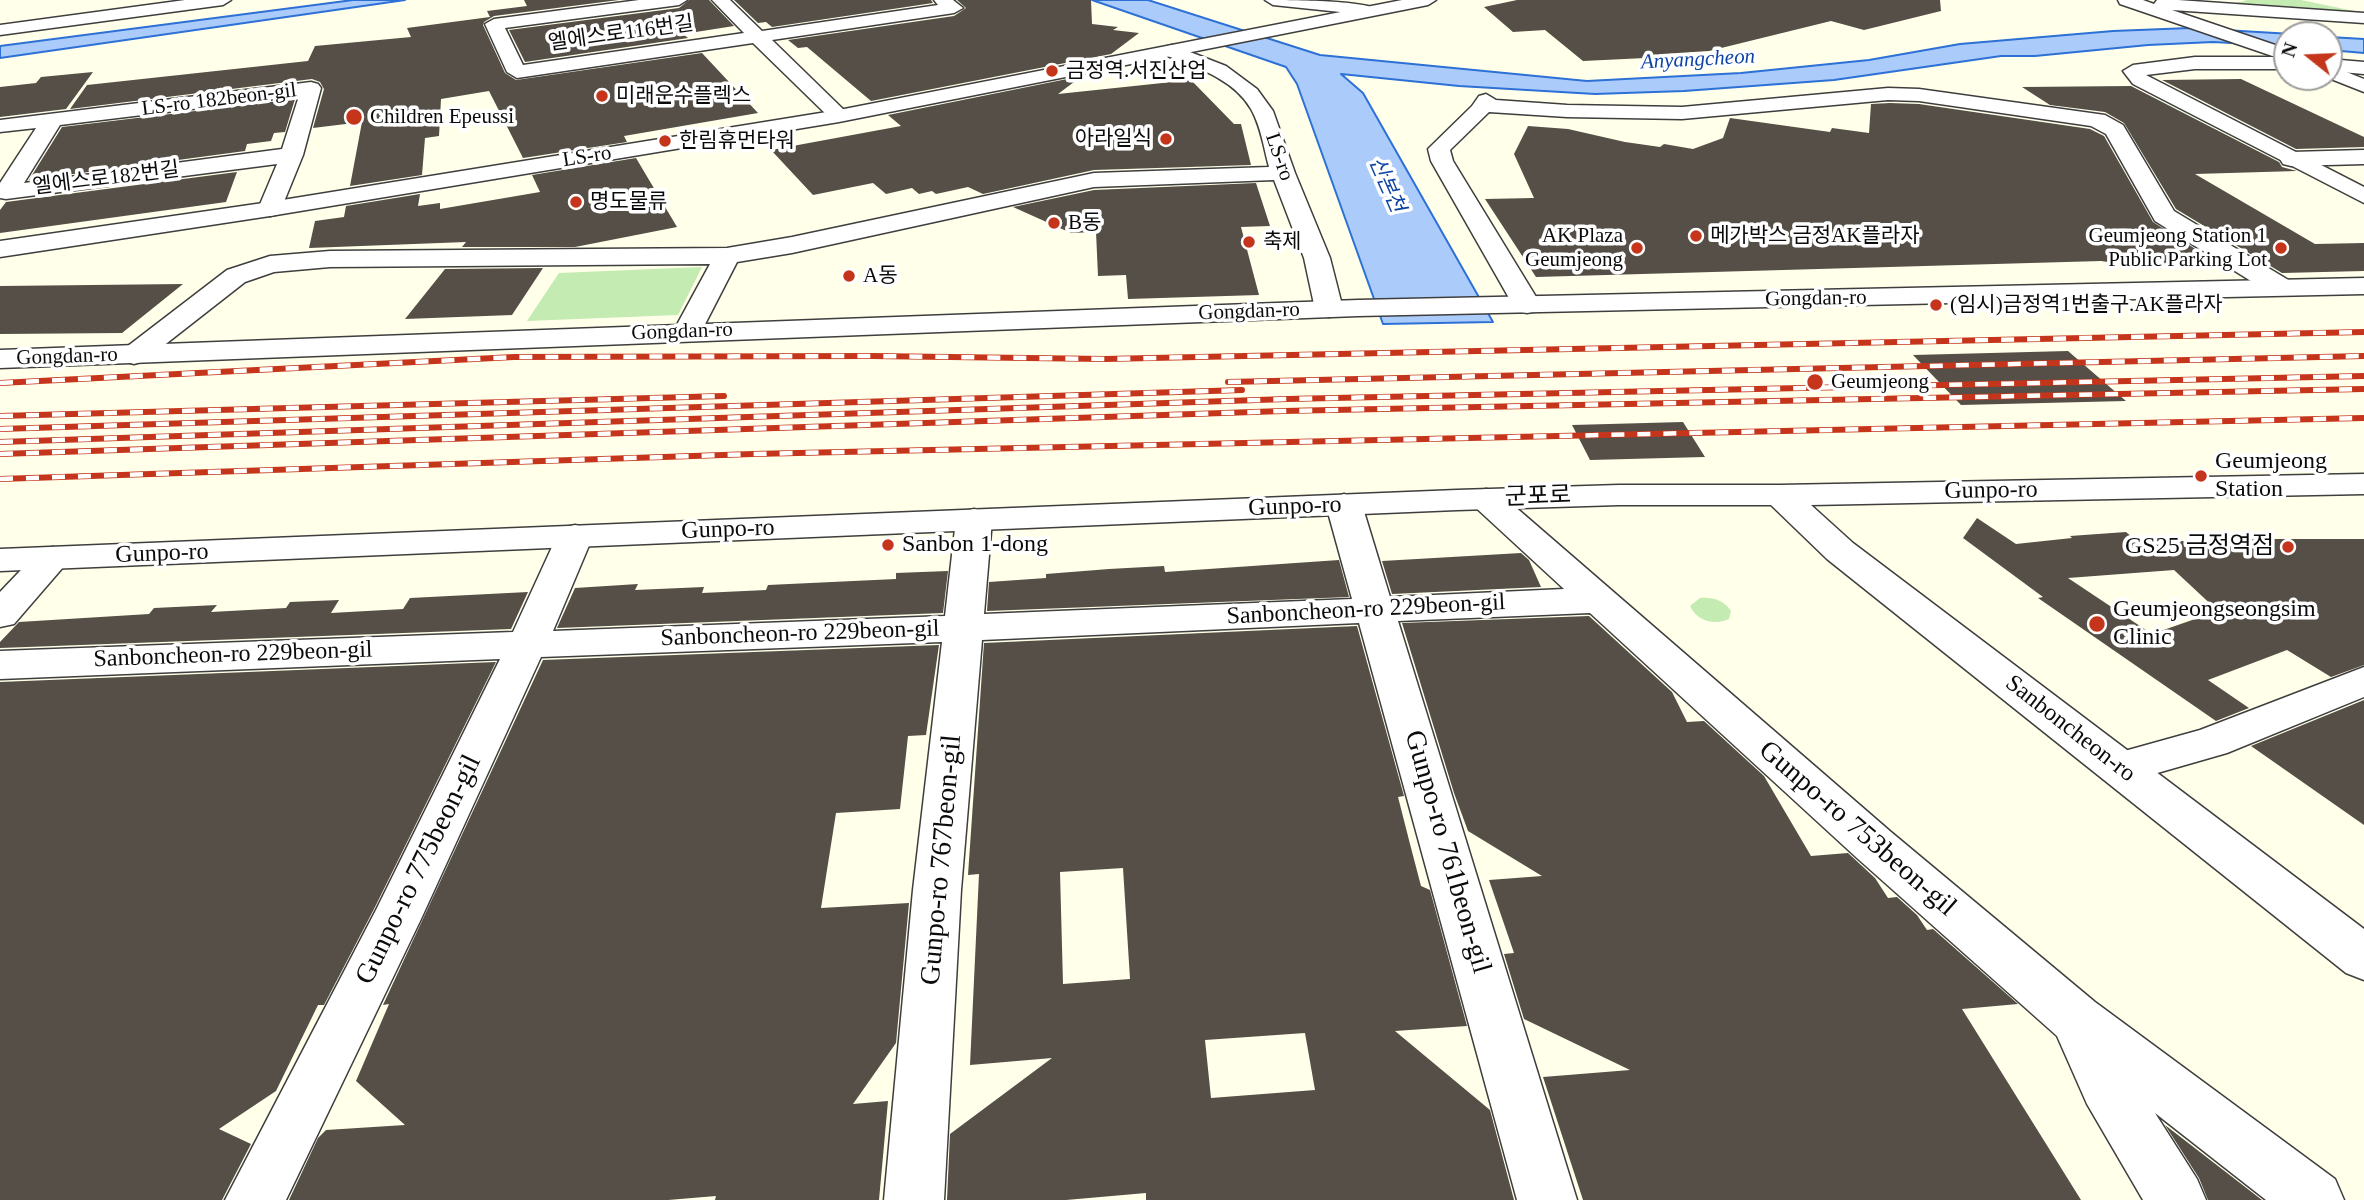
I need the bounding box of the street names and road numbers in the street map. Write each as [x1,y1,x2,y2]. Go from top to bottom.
street label: 엘에스로116번길 [547,11,695,57]
street label: LS-ro 182beon-gil [140,78,298,122]
street label: LS-ro [1259,130,1299,184]
street label: LS-ro [561,141,613,173]
street label: 엘에스로182번길 [31,158,181,200]
street label: Gongdan-ro [1765,286,1867,312]
street label: Gongdan-ro [1198,298,1300,326]
street label: Gongdan-ro [631,318,733,346]
street label: Gongdan-ro [16,343,118,371]
street label: Gunpo-ro [1944,476,2038,506]
street label: 군포로 [1504,481,1572,513]
street label: Gunpo-ro [1248,491,1342,523]
street label: Gunpo-ro [681,514,775,546]
street label: Gunpo-ro [115,538,209,570]
street label: Sanboncheon-ro 229beon-gil [1226,588,1506,632]
street label: Sanboncheon-ro 229beon-gil [660,615,940,653]
street label: Sanboncheon-ro 229beon-gil [93,636,373,674]
street label: Sanboncheon-ro [1999,669,2141,789]
street label: Gunpo-ro 761beon-gil [1396,727,1498,977]
street label: Gunpo-ro 767beon-gil [914,733,970,987]
street label: Gunpo-ro 753beon-gil [1751,734,1963,924]
street label: Gunpo-ro 775beon-gil [349,750,489,990]

